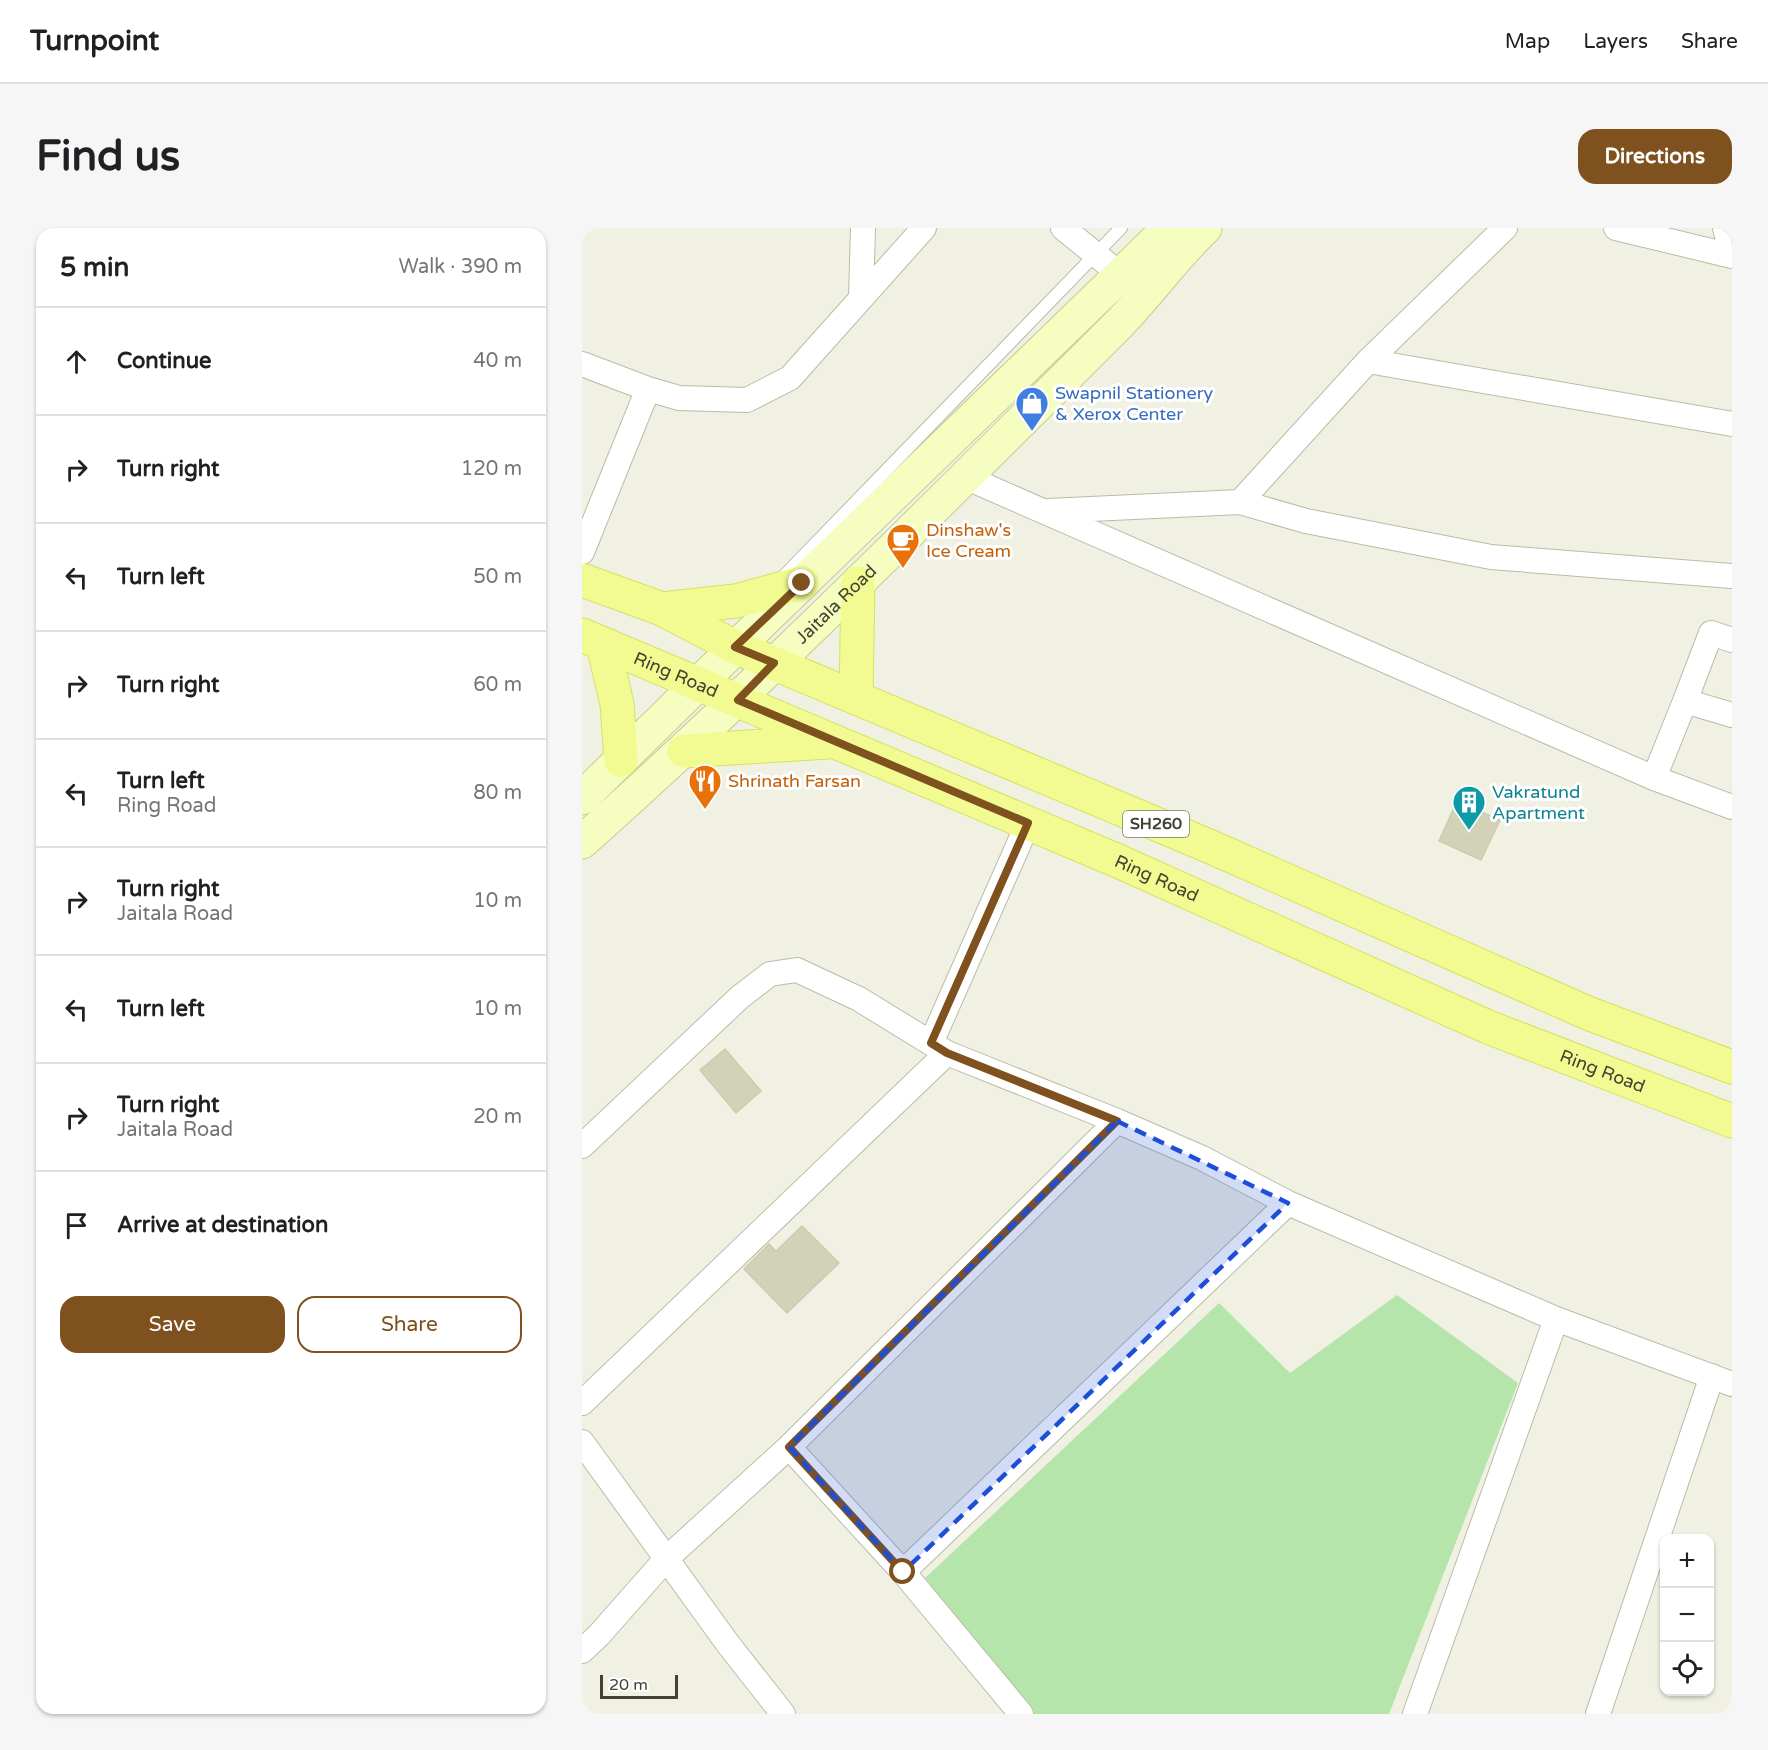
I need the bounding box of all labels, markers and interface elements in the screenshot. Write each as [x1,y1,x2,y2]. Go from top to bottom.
text: Turnpoint [30,24,159,58]
text: Map [1505,29,1550,54]
text: Layers [1583,29,1648,54]
text: Share [1681,29,1738,54]
button: Directions [1578,129,1732,184]
text: Find us [36,131,180,182]
text: 5 min [60,252,129,283]
text: Walk · 390 m [399,255,522,279]
icon: ahead [60,345,93,378]
text: Continue [117,348,212,374]
text: 40 m [473,349,522,373]
place label: Swapnil Stationery & Xerox Center [1055,382,1214,425]
shop icon: Swapnil Stationery & Xerox Center [1014,385,1050,432]
icon: right [60,453,93,486]
text: Turn right [117,456,219,482]
text: 120 m [461,457,522,481]
place label: Dinshaw's Ice Cream [926,519,1011,562]
cafe icon: Dinshaw's Ice Cream [885,522,921,569]
street label: Jaitala Road [791,560,881,648]
icon: left [60,561,93,594]
text: Turn left [117,564,205,590]
text: 50 m [473,565,522,589]
route end [788,569,814,595]
street label: Ring Road [630,647,722,702]
icon: right [60,669,93,702]
text: Turn right [117,672,219,698]
text: 60 m [473,673,522,697]
restaurant icon: Shrinath Farsan [687,763,723,810]
text: Turn left [117,768,205,794]
place label: Shrinath Farsan [728,770,861,792]
icon: left [60,777,93,810]
text: 80 m [473,781,522,805]
place label: Vakratund Apartment [1492,781,1585,824]
building icon: Vakratund Apartment [1451,784,1487,831]
text: Ring Road [117,794,216,818]
road number: SH260 [1123,811,1189,837]
street label: Ring Road [1111,850,1202,907]
text: Turn right [117,876,219,902]
icon: right [60,885,93,918]
text: 10 m [473,889,522,913]
text: Jaitala Road [117,902,233,926]
icon: left [60,993,93,1026]
text: Turn left [117,996,205,1022]
text: 10 m [473,997,522,1021]
street label: Ring Road [1557,1045,1648,1098]
text: Turn right [117,1092,219,1118]
icon: right [60,1101,93,1134]
text: 20 m [473,1105,522,1129]
text: Jaitala Road [117,1118,233,1142]
icon: arrive [60,1209,93,1242]
text: Arrive at destination [117,1212,328,1238]
button: Save [60,1296,285,1353]
button: Share [297,1296,522,1353]
map controls [1660,1534,1714,1696]
button: + [1660,1534,1714,1588]
route start [889,1558,915,1584]
button: − [1660,1588,1714,1642]
button: locate [1660,1642,1714,1696]
scale bar [600,1672,678,1700]
text: 20 m [609,1675,648,1695]

